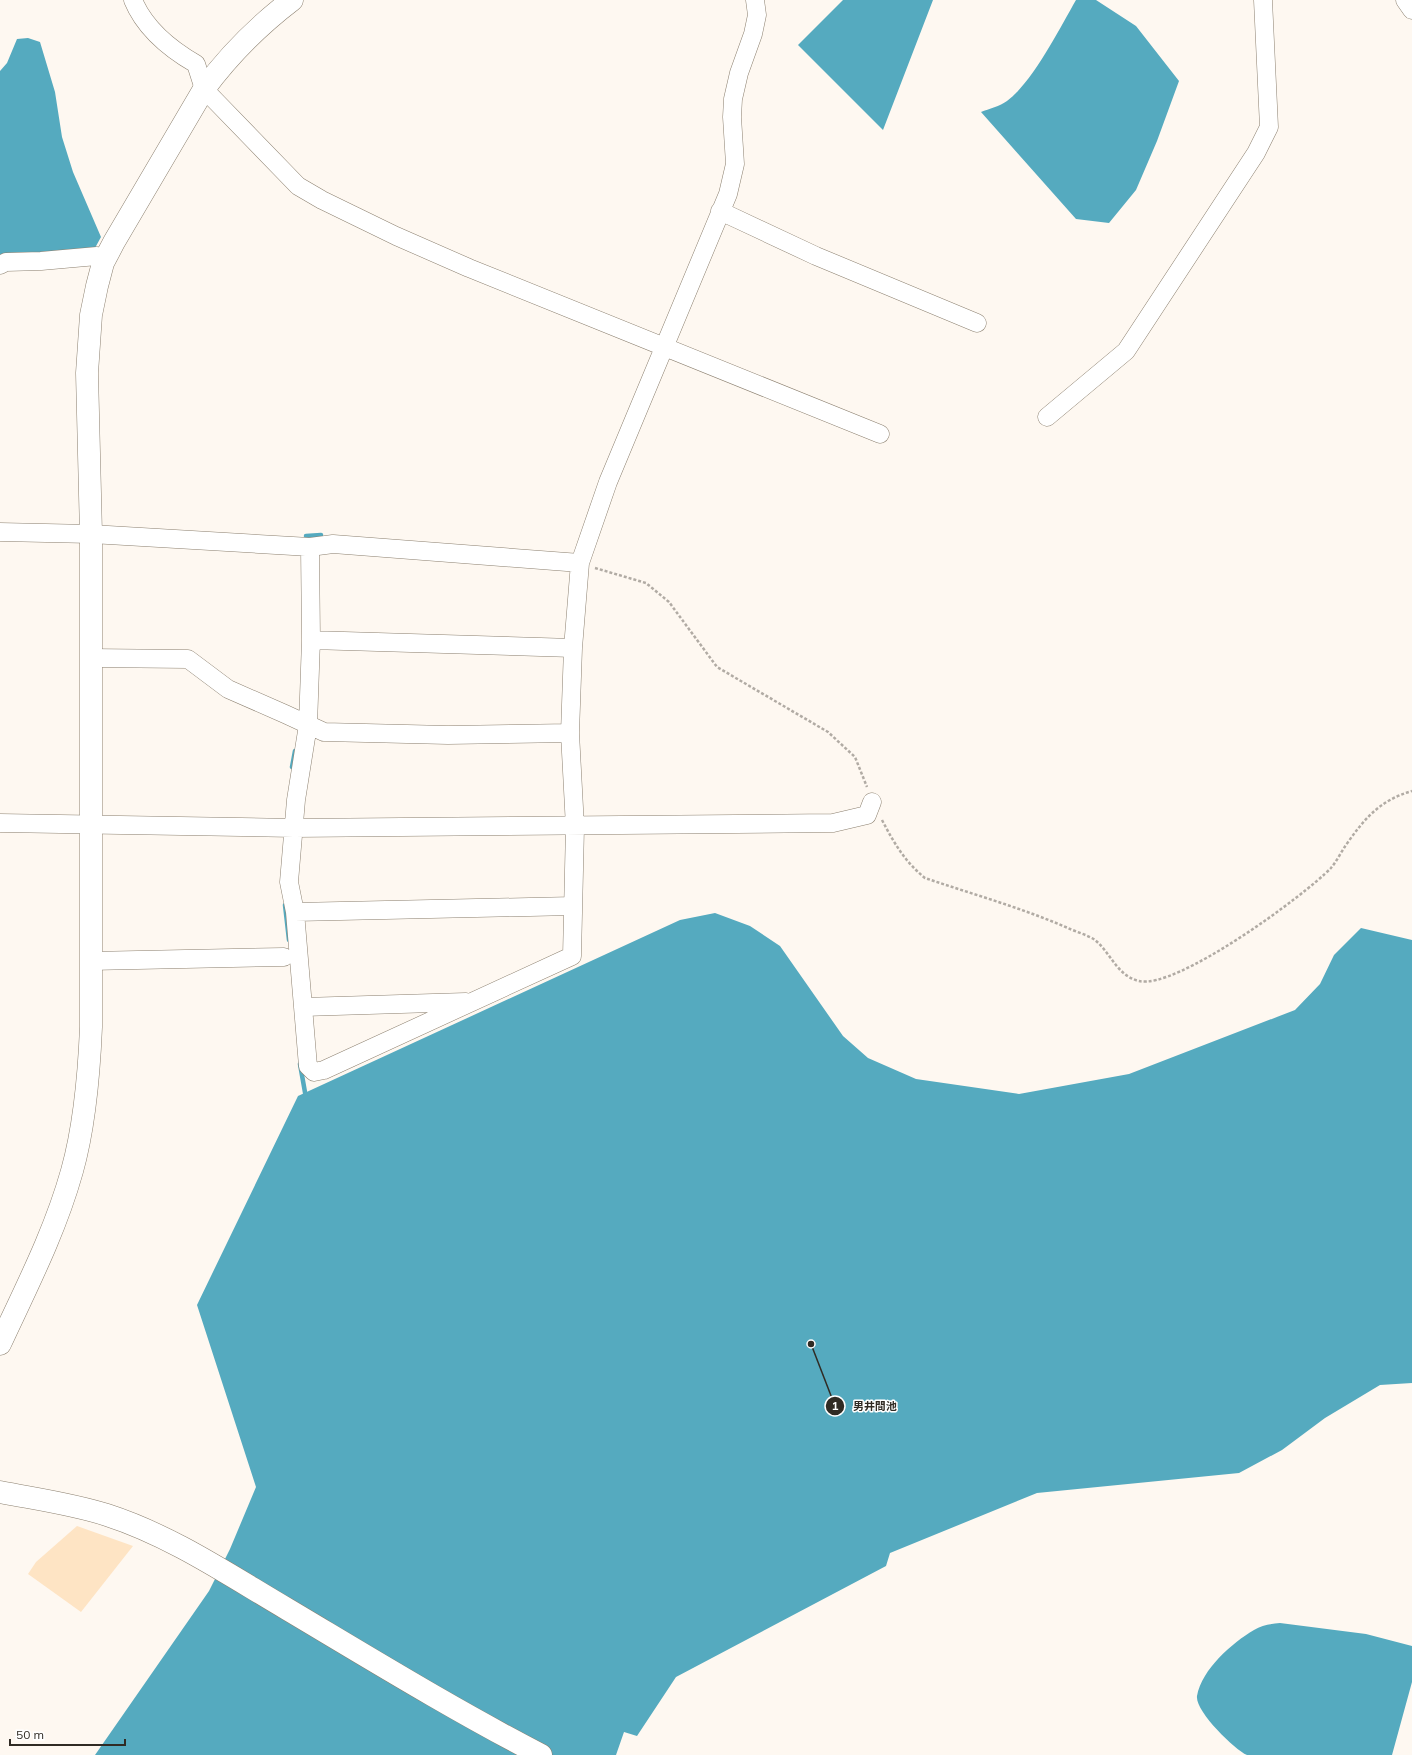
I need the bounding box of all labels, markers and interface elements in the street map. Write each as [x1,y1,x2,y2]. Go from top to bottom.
callout: 男井間池 [825,1394,905,1417]
text: 1 [831,1398,839,1413]
text: 男井間池 [853,1399,897,1413]
scale bar [10,1721,125,1747]
text: 50 m [16,1727,44,1742]

